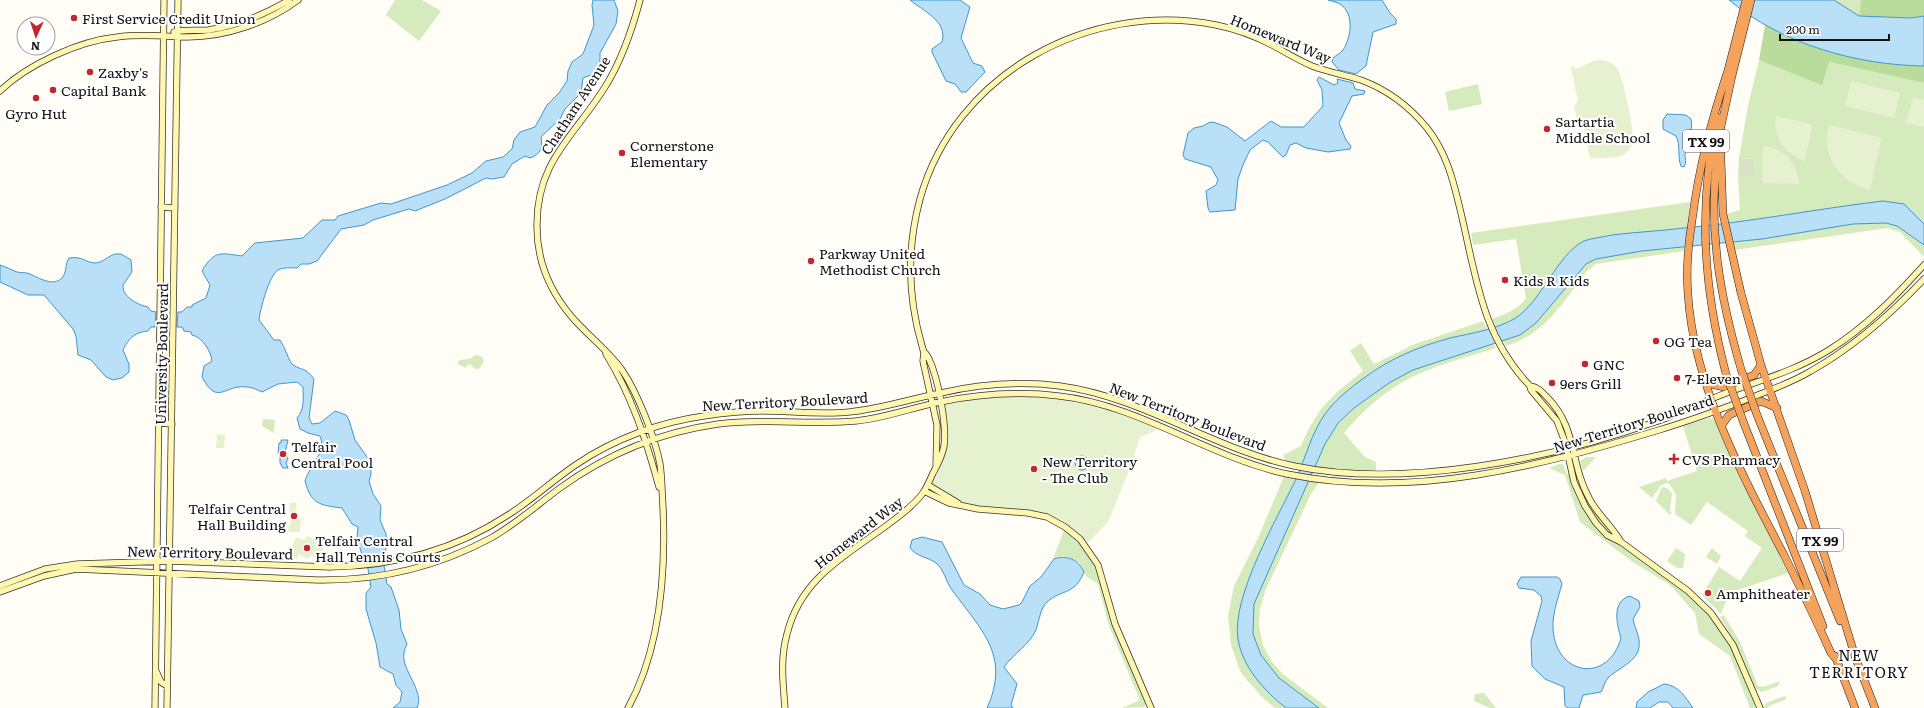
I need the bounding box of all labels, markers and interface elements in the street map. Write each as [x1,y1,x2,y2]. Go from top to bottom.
place label: First Service Credit Union [82,8,256,28]
street label: Homeward Way [1227,9,1335,68]
marker: First Service Credit Union [69,13,79,23]
north arrow [16,16,56,56]
scale bar [1780,16,1889,42]
text: 200 m [1786,20,1820,38]
text: N [30,39,40,55]
street label: Chatham Avenue [536,52,614,158]
place label: Zaxby's [98,62,148,82]
marker: Zaxby's [85,67,95,77]
place label: Capital Bank [61,80,146,100]
marker: Capital Bank [48,85,58,95]
marker: Gyro Hut [31,93,41,103]
place label: Gyro Hut [5,103,67,123]
place label: Sartartia Middle School [1555,111,1651,147]
marker: Sartartia Middle School [1542,124,1552,134]
road number: TX 99 [1683,130,1729,152]
place label: Cornerstone Elementary [630,135,714,171]
marker: Cornerstone Elementary [617,148,627,158]
place label: Parkway United Methodist Church [819,243,941,279]
marker: Parkway United Methodist Church [806,256,816,266]
place label: Kids R Kids [1513,270,1589,290]
marker: Kids R Kids [1500,275,1510,285]
street label: University Boulevard [150,283,172,425]
place label: OG Tea [1664,331,1713,351]
marker: OG Tea [1651,336,1661,346]
place label: GNC [1593,354,1625,374]
marker: GNC [1580,359,1590,369]
place label: 7-Eleven [1685,368,1741,388]
place label: 9ers Grill [1560,373,1622,393]
marker: 7-Eleven [1672,373,1682,383]
street label: New Territory Boulevard [1107,377,1270,455]
marker: 9ers Grill [1547,378,1557,388]
street label: New Territory Boulevard [701,387,869,415]
street label: New Territory Boulevard [1550,389,1716,457]
place label: Telfair Central Pool [291,436,373,472]
marker: Telfair Central Pool [278,449,288,459]
place label: CVS Pharmacy [1682,449,1781,469]
place label: New Territory - The Club [1042,451,1138,487]
marker: CVS Pharmacy [1669,454,1679,464]
marker: New Territory - The Club [1029,464,1039,474]
street label: Homeward Way [810,490,907,573]
place label: Telfair Central Hall Building [188,498,286,534]
marker: Telfair Central Hall Building [289,511,299,521]
road number: TX 99 [1797,529,1843,551]
place label: Telfair Central Hall Tennis Courts [315,530,440,566]
street label: New Territory Boulevard [127,541,294,563]
marker: Telfair Central Hall Tennis Courts [302,543,312,553]
place label: Amphitheater [1716,583,1810,603]
marker: Amphitheater [1703,588,1713,598]
district label: NEW TERRITORY [1809,643,1909,683]

